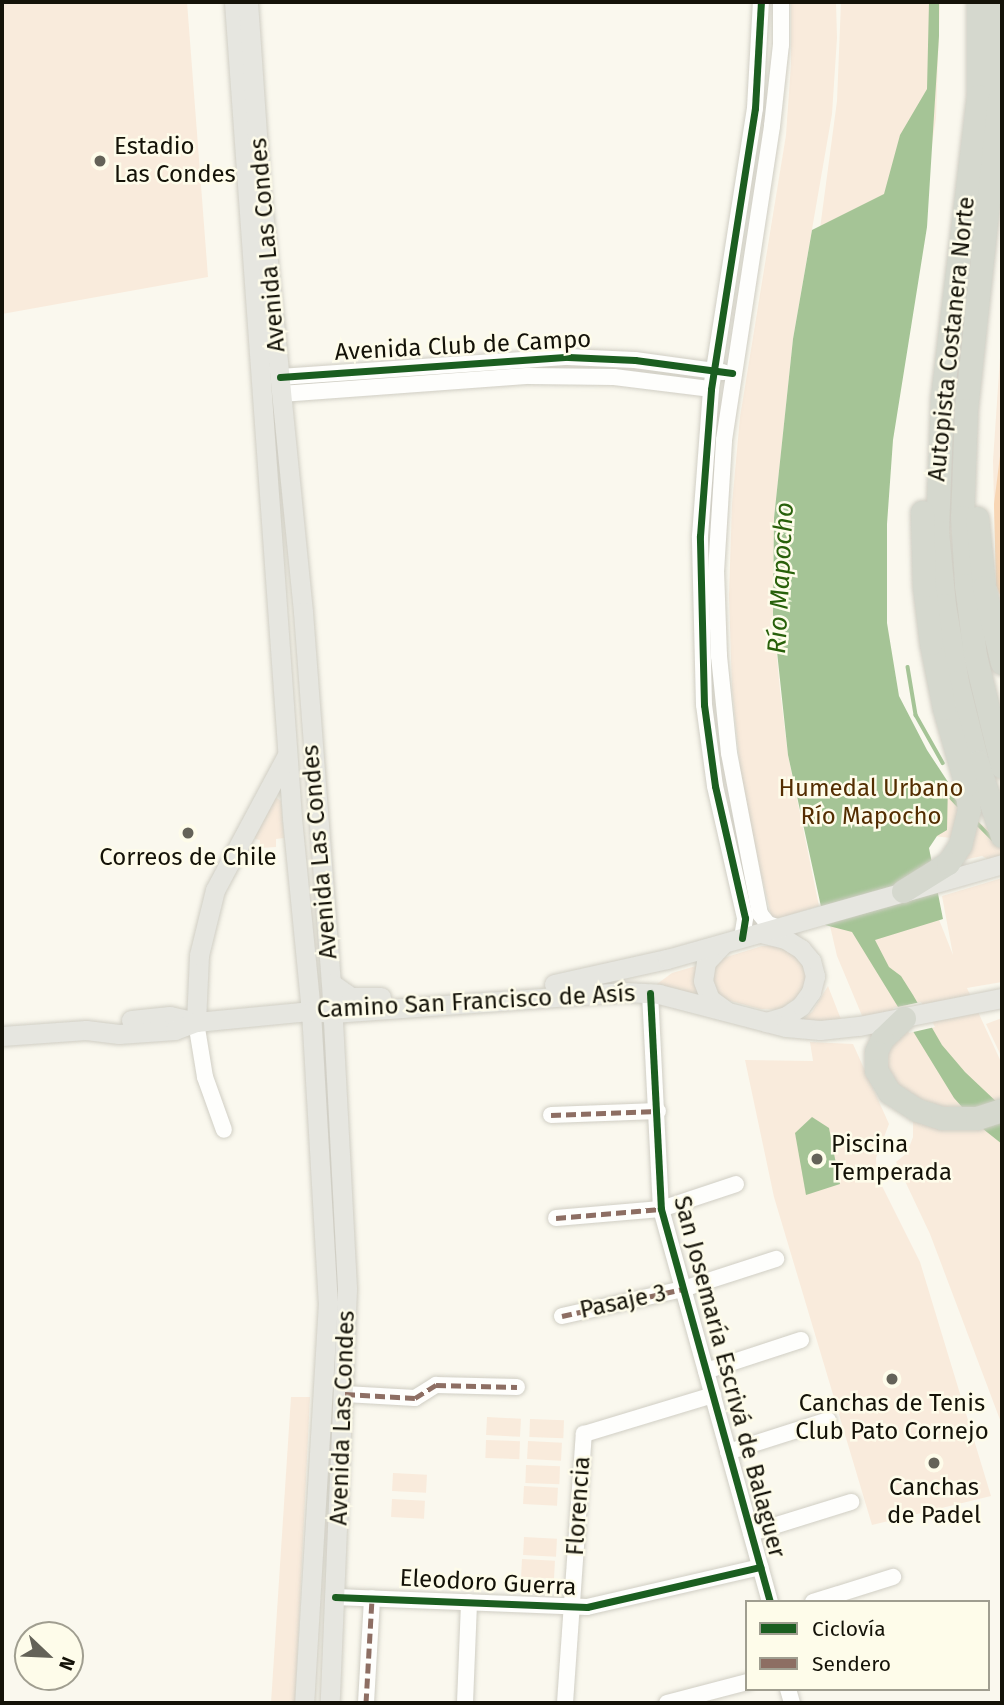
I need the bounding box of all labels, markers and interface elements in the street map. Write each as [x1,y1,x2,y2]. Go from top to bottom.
place label: Estadio Las Condes [114,133,236,189]
street label: Avenida Las Condes [244,137,292,353]
marker: Estadio Las Condes [92,153,108,169]
street label: Autopista Costanera Norte [923,195,981,483]
street label: Avenida Club de Campo [334,325,592,367]
water label: Río Mapocho [761,501,801,655]
street label: Avenida Las Condes [296,744,344,960]
park label: Humedal Urbano Río Mapocho [779,775,963,831]
marker: Correos de Chile [180,825,196,841]
place label: Correos de Chile [99,844,277,872]
street label: Camino San Francisco de Asís [316,979,636,1025]
place label: Piscina Temperada [831,1131,952,1187]
marker: Piscina Temperada [809,1151,825,1167]
street label: San Josemaría Escrivá de Balaguer [667,1193,791,1561]
street label: Pasaje 3 [577,1279,669,1325]
street label: Avenida Las Condes [325,1310,361,1526]
marker: Canchas de Tenis Club Pato Cornejo [884,1371,900,1387]
place label: Canchas de Tenis Club Pato Cornejo [795,1390,989,1446]
street label: Florencia [561,1455,597,1557]
marker: Canchas de Padel [926,1455,942,1471]
place label: Canchas de Padel [887,1474,981,1530]
street label: Eleodoro Guerra [399,1564,577,1602]
legend [745,1600,990,1691]
text: Ciclovía [812,1616,886,1642]
north arrow [14,1621,84,1691]
text: Sendero [812,1651,891,1677]
text: N [54,1653,80,1674]

